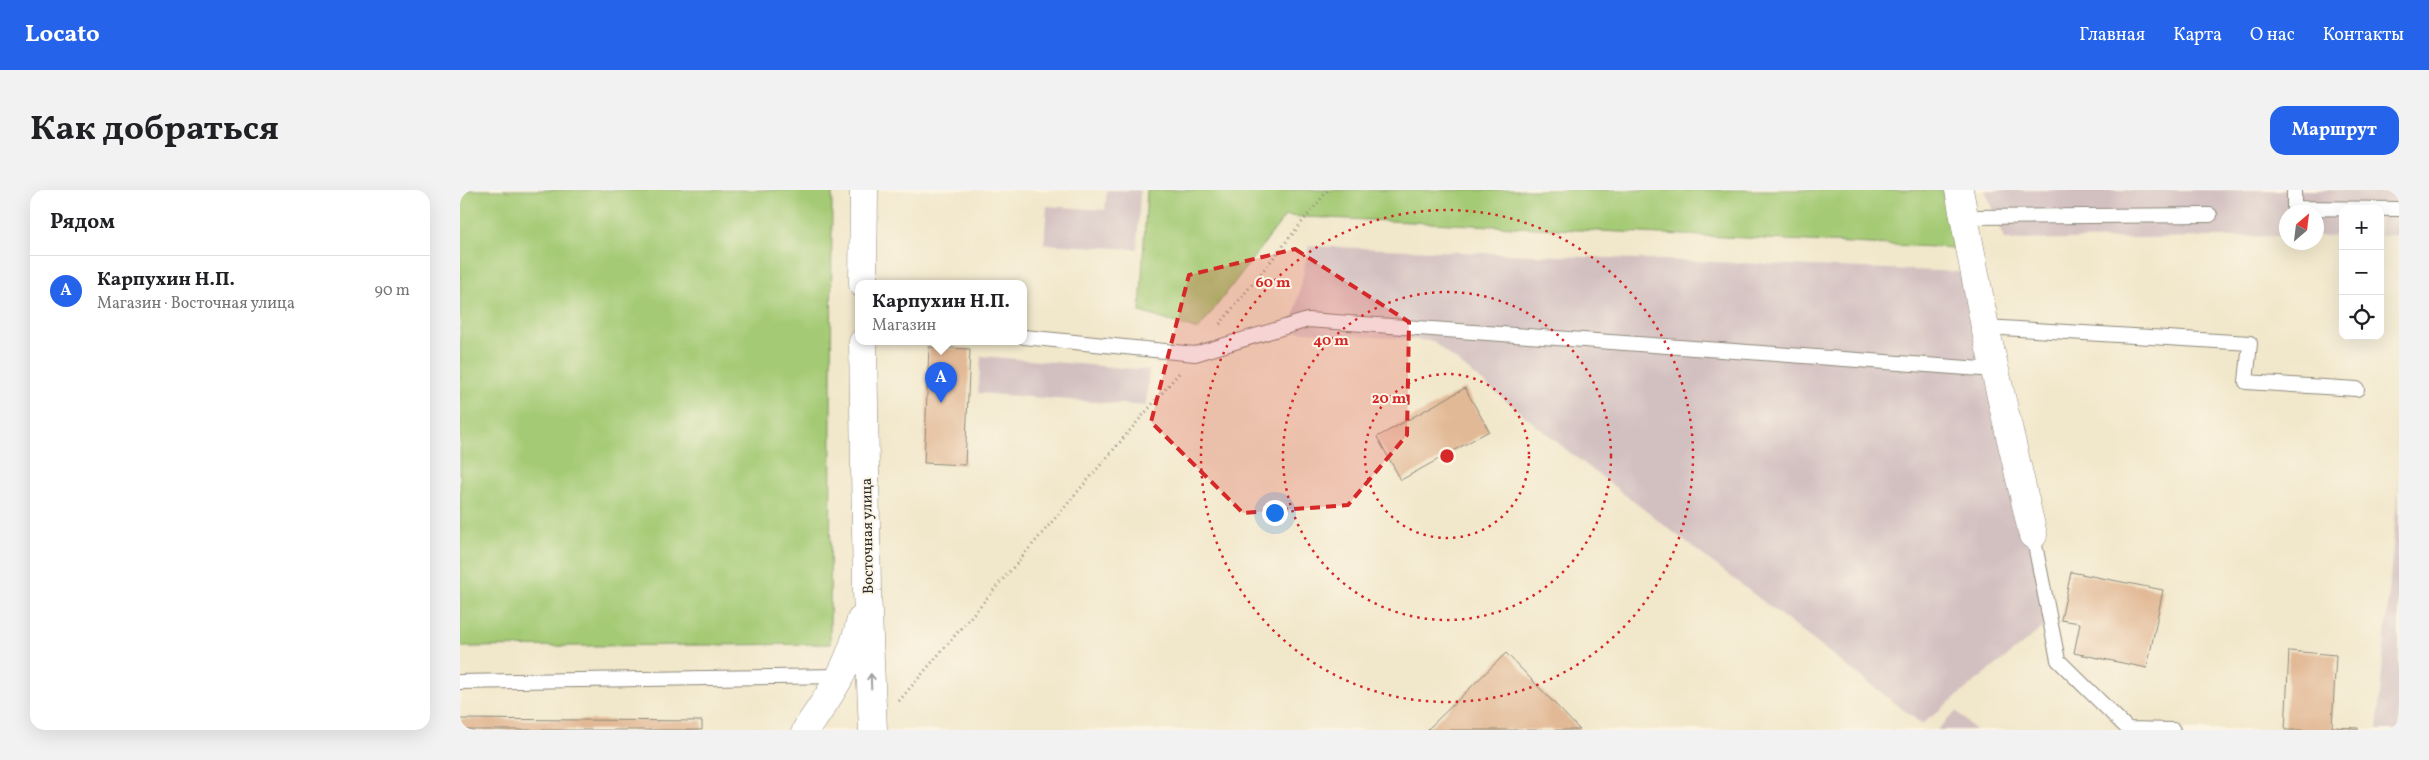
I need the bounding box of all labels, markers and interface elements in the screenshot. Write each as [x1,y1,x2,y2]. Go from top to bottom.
text: Locato [25,18,100,52]
text: Главная [2079,23,2145,48]
text: Карта [2173,23,2222,48]
text: О нас [2250,23,2295,48]
text: Контакты [2323,23,2404,48]
text: Как добраться [30,106,279,154]
button: Маршрут [2270,106,2399,155]
north arrow [2279,205,2324,250]
map controls [2339,205,2384,340]
button: + [2339,205,2384,250]
text: Рядом [50,208,115,237]
button: − [2339,250,2384,295]
text: Карпухин Н.П. [97,267,235,293]
text: 60 m [1256,273,1291,294]
text: A [60,280,72,302]
text: 90 m [374,280,410,302]
popup [855,280,1027,345]
text: Карпухин Н.П. [872,289,1010,315]
text: Магазин · Восточная улица [97,293,295,315]
button: locate [2339,295,2384,340]
text: Магазин [872,315,936,337]
text: 40 m [1313,331,1349,352]
pin: A [925,362,957,403]
text: 20 m [1372,389,1407,410]
centre of rings [1438,447,1456,465]
street label: Восточная улица [857,478,880,594]
your location [1262,500,1288,526]
one-way arrow [866,674,876,690]

